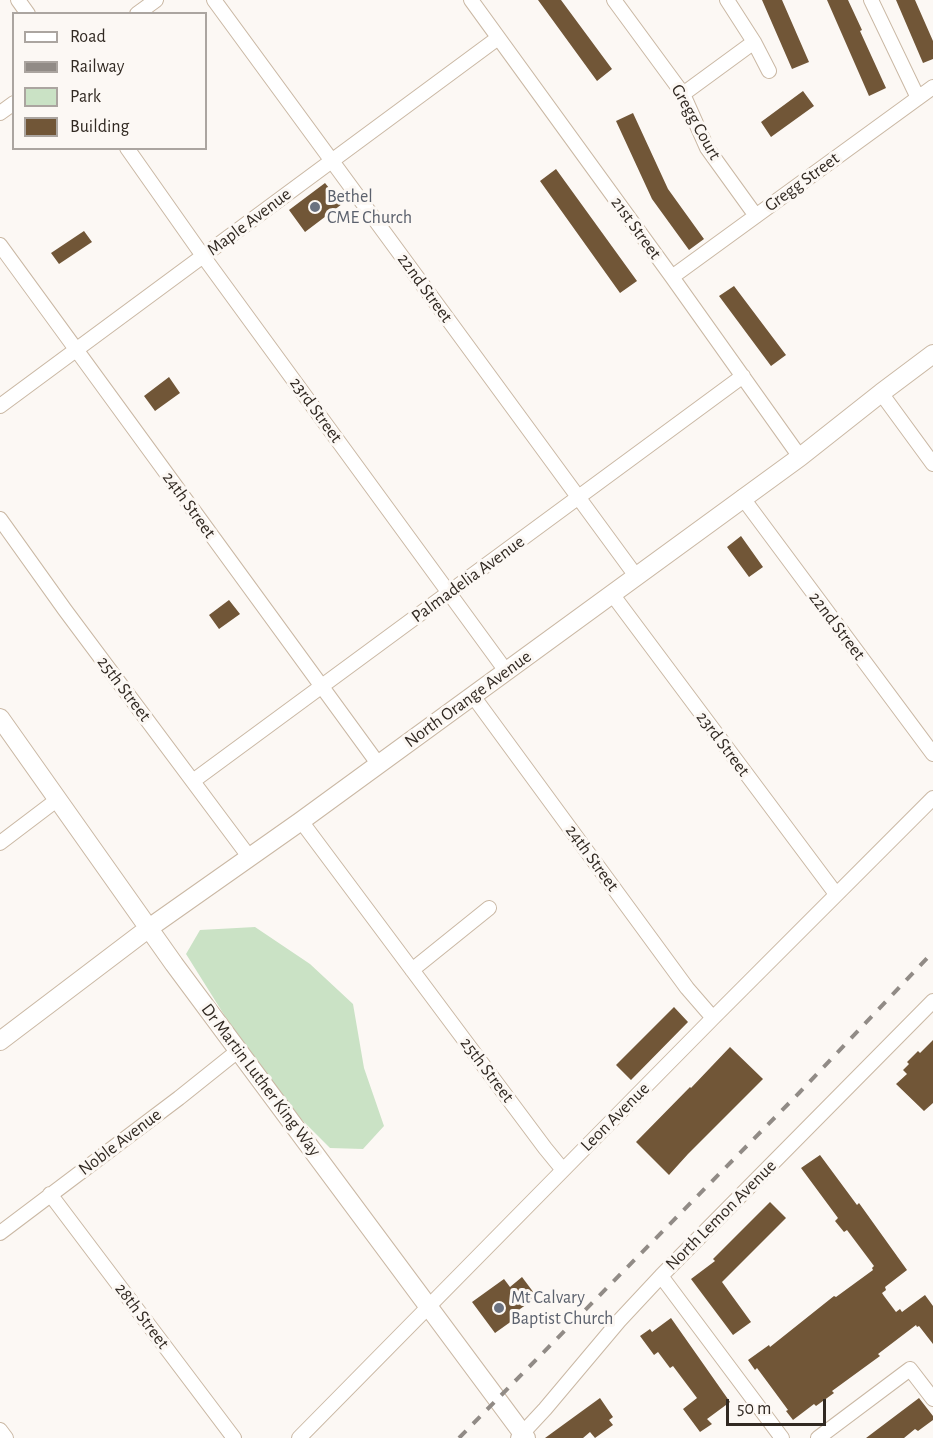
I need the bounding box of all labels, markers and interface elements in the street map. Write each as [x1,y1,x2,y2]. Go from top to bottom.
legend [12,12,207,150]
text: Road [70,28,106,46]
text: Railway [70,58,124,76]
street label: Gregg Court [666,80,726,164]
text: Park [70,88,101,106]
text: Building [70,118,129,136]
street label: Gregg Street [760,148,844,216]
street label: Maple Avenue [203,183,295,261]
place label: Bethel CME Church [327,186,412,228]
street label: 21st Street [606,192,666,264]
marker: Bethel CME Church [308,200,322,214]
street label: 22nd Street [393,249,457,327]
street label: 23rd Street [285,373,347,447]
street label: 24th Street [158,467,220,543]
street label: Palmadelia Avenue [407,531,529,627]
street label: 22nd Street [804,587,870,665]
street label: North Orange Avenue [400,646,536,752]
street label: 25th Street [92,652,156,726]
street label: 23rd Street [691,707,755,781]
street label: 24th Street [561,820,623,896]
street label: Dr Martin Luther King Way [197,999,325,1161]
street label: 25th Street [455,1033,519,1107]
street label: Leon Avenue [576,1078,654,1156]
street label: Noble Avenue [74,1104,166,1180]
street label: North Lemon Avenue [661,1155,781,1275]
street label: 28th Street [110,1279,174,1353]
place label: Mt Calvary Baptist Church [511,1287,613,1330]
marker: Mt Calvary Baptist Church [492,1301,506,1315]
scale bar [729,1387,830,1425]
text: 50 m [737,1400,771,1418]

